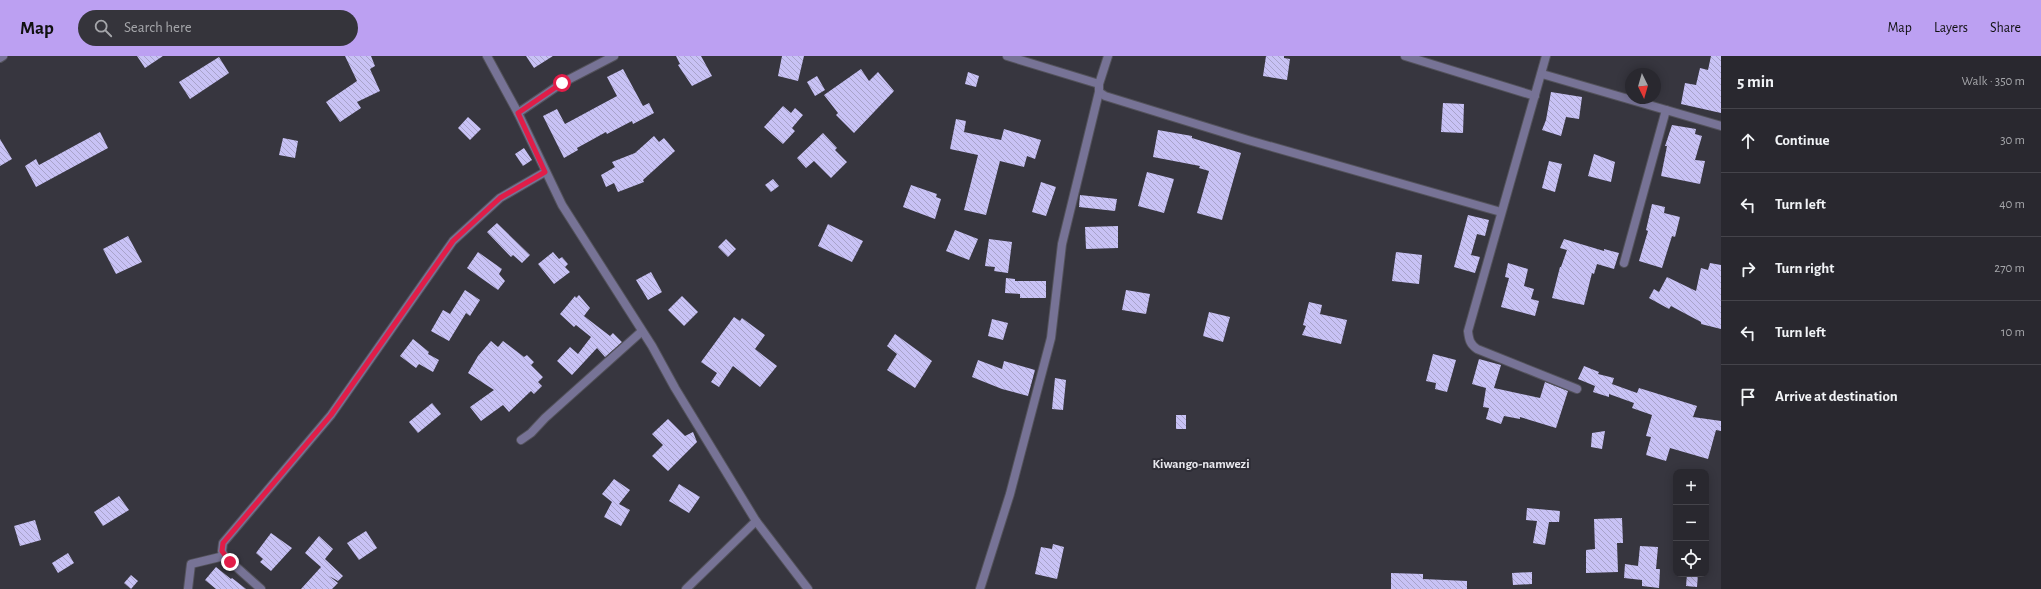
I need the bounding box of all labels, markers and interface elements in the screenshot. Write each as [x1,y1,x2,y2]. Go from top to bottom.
search box [78,10,358,46]
icon: search [92,17,114,39]
text: Map [20,19,54,38]
text: Search here [124,20,192,35]
text: Map [1887,21,1912,35]
text: Layers [1934,21,1968,35]
text: Share [1990,21,2021,35]
north arrow [1625,68,1661,104]
text: 5 min [1737,73,1774,90]
route start [553,74,571,92]
text: Walk · 350 m [1961,75,2025,88]
icon: ahead [1737,130,1759,152]
text: Continue [1775,133,1830,148]
text: 30 m [2000,134,2025,147]
icon: left [1737,194,1759,216]
text: Turn left [1775,197,1826,212]
text: 40 m [1999,198,2025,211]
icon: right [1737,258,1759,280]
text: Turn right [1775,261,1834,276]
text: 270 m [1994,262,2025,275]
icon: left [1737,322,1759,344]
text: Turn left [1775,325,1826,340]
text: 10 m [2001,326,2025,339]
icon: arrive [1737,386,1759,408]
text: Arrive at destination [1775,389,1898,404]
district label: Kiwango-namwezi [1152,458,1250,471]
map controls [1673,469,1709,577]
button: + [1673,469,1709,505]
button: − [1673,505,1709,541]
button: locate [1673,541,1709,577]
route end [221,553,239,571]

